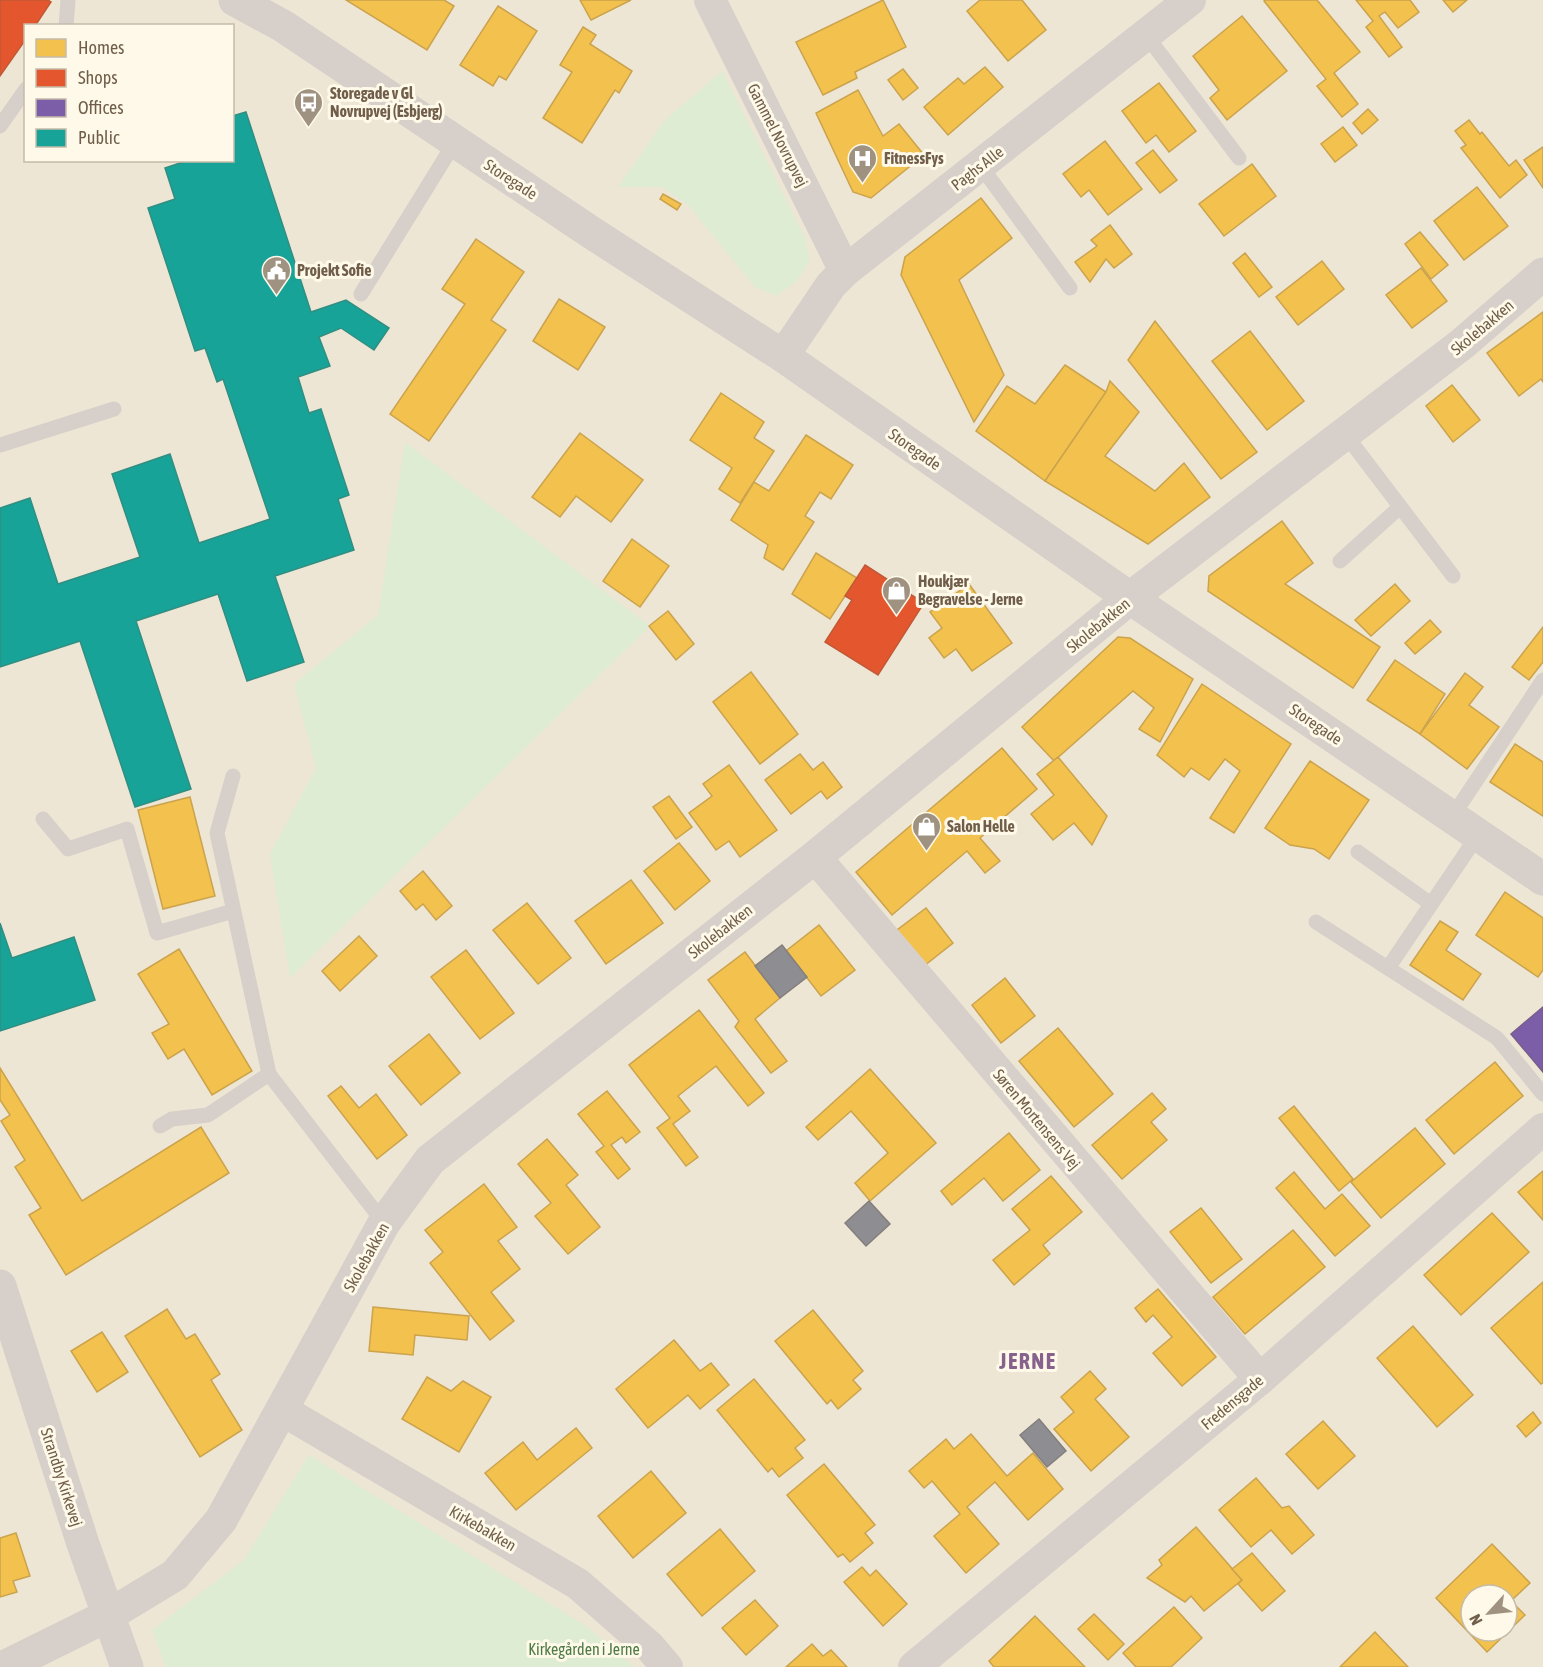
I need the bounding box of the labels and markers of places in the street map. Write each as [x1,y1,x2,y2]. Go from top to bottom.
place label: Storegade v Gl Novrupvej (Esbjerg) [330,84,443,120]
bus stop icon: Storegade v Gl Novrupvej (Esbjerg) [293,86,325,128]
hospital icon: FitnessFys [847,142,879,184]
place label: FitnessFys [884,149,944,167]
public building icon: Projekt Sofie [260,254,292,296]
place label: Projekt Sofie [297,261,371,279]
place label: Houkjær Begravelse - Jerne [918,572,1023,608]
shop icon: Houkjær Begravelse - Jerne [881,574,913,616]
shop icon: Salon Helle [910,810,942,852]
place label: Salon Helle [947,817,1015,835]

